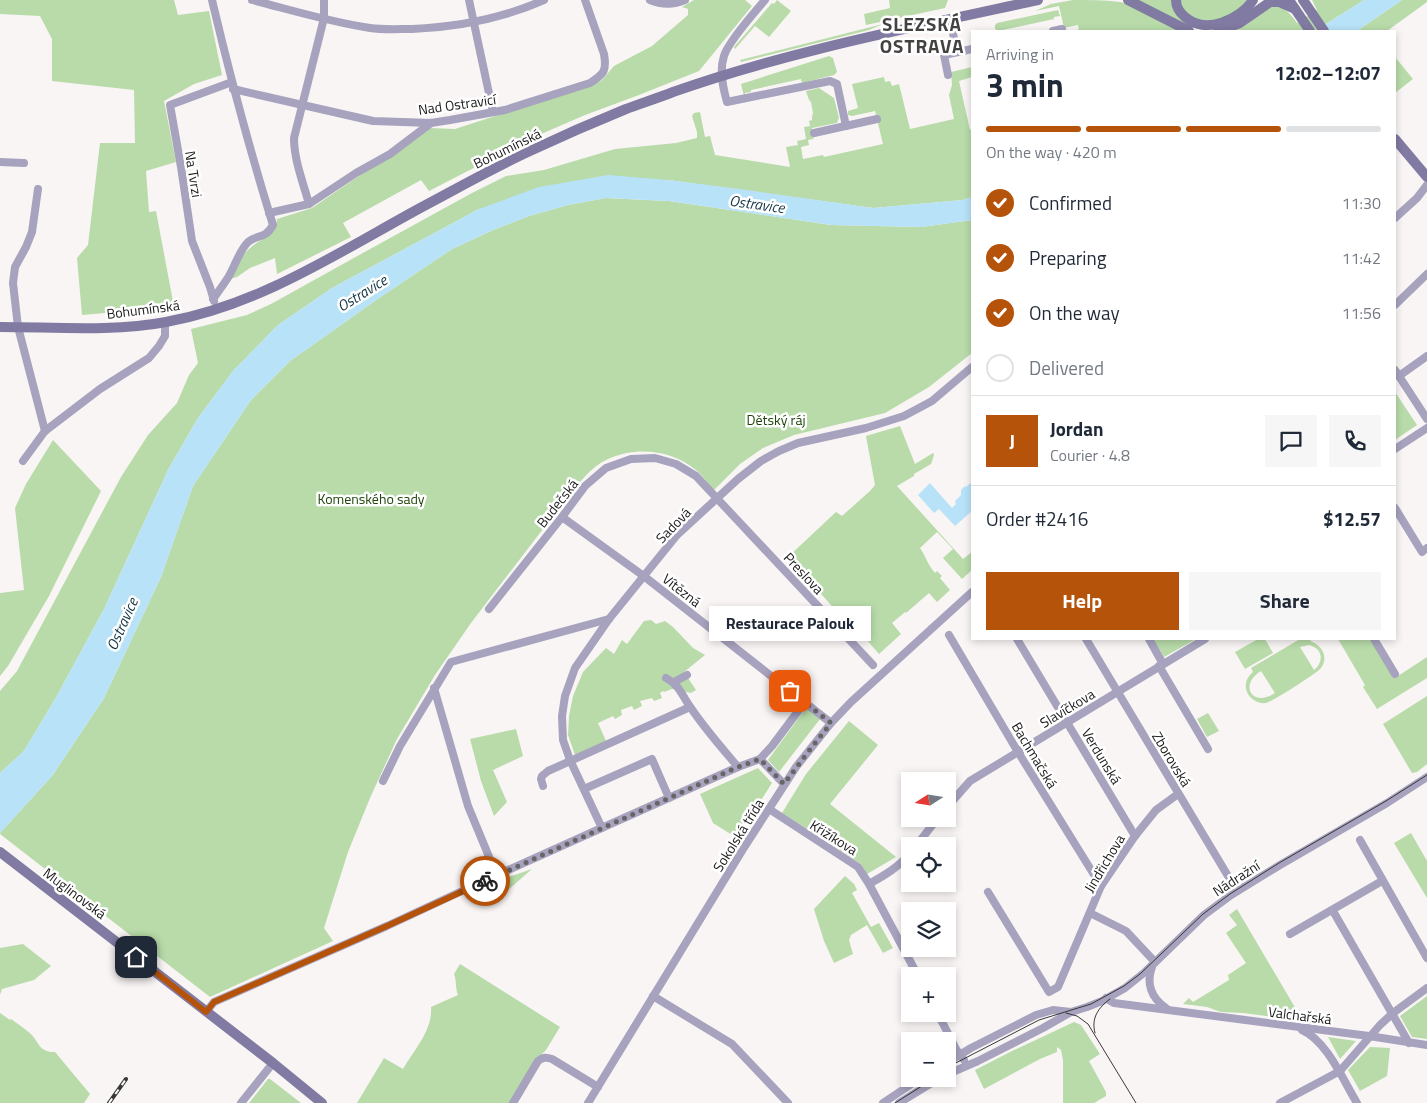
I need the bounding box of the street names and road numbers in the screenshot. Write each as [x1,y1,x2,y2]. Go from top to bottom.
street label: Nad Ostravicí [417,88,498,120]
street label: Bohumínská [469,122,545,174]
street label: Na Tvrzi [180,149,208,199]
street label: Bohumínská [105,294,181,324]
street label: Budečská [531,474,583,532]
street label: Sadová [651,502,695,548]
street label: Preslova [779,547,829,599]
street label: Vítězná [658,568,706,612]
street label: Slavíčkova [1035,683,1099,733]
street label: Bachmačská [1007,718,1063,792]
street label: Verdunská [1077,724,1127,788]
street label: Zborovská [1147,727,1197,791]
street label: Sokolská třída [707,794,769,876]
street label: Křižíkova [806,814,862,860]
street label: Jindřichova [1078,830,1130,896]
street label: Nádražní [1208,854,1265,901]
street label: Muglinovská [39,862,111,924]
street label: Valchařská [1267,1001,1333,1029]

